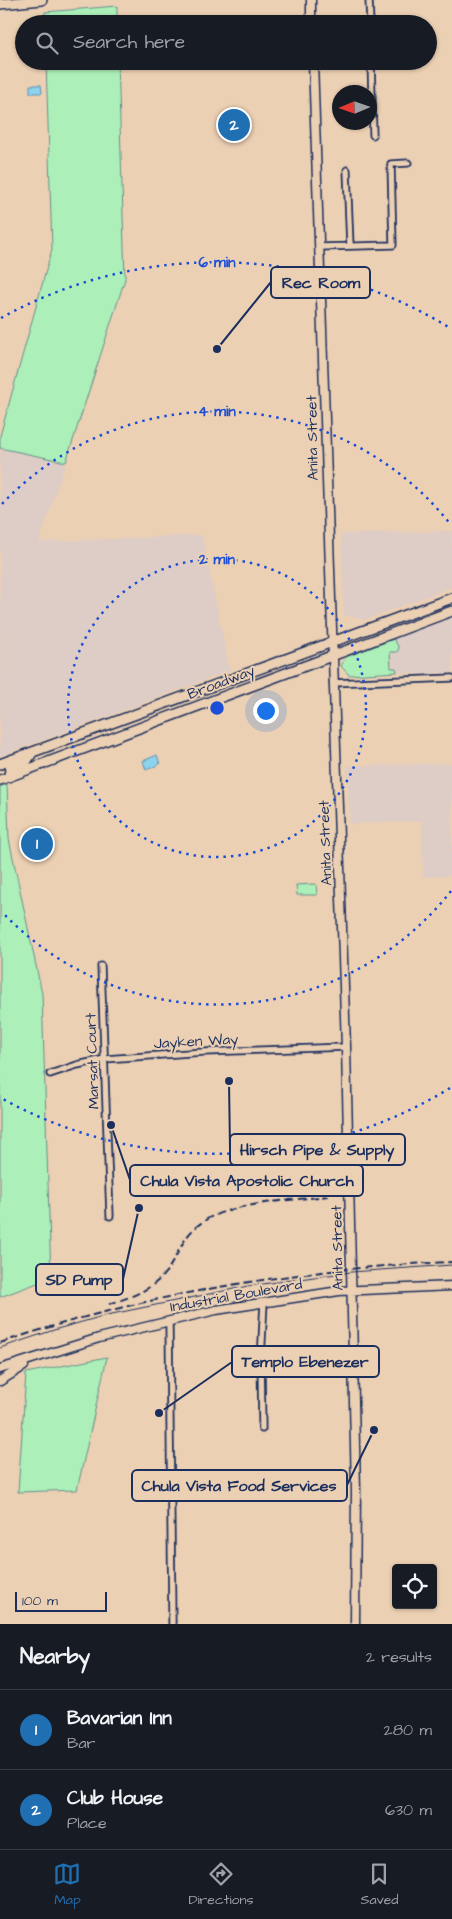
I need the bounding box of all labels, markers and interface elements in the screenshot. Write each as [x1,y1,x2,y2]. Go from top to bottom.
search box [15,15,437,70]
icon: search [33,29,61,57]
text: Search here [73,29,185,56]
north arrow [332,85,377,130]
pin: 2 [218,106,250,144]
text: 6 min [199,252,236,273]
callout: Rec Room [271,267,370,298]
text: Rec Room [282,272,361,294]
street label: Anita Street [301,395,324,481]
text: 4 min [198,401,236,422]
text: 2 min [198,549,236,570]
street label: Broadway [184,660,258,706]
your location [253,698,279,724]
centre of rings [208,699,226,717]
street label: Anita Street [314,800,337,886]
pin: 1 [21,825,53,863]
street label: Marsat Court [80,1012,105,1110]
street label: Jayken Way [153,1029,239,1055]
callout: Hirsch Pipe & Supply [230,1134,405,1165]
text: Hirsch Pipe & Supply [240,1139,395,1162]
callout: Chula Vista Apostolic Church [130,1165,363,1196]
text: Chula Vista Apostolic Church [140,1170,355,1192]
street label: Anita Street [326,1205,349,1291]
callout: SD Pump [36,1264,123,1295]
text: SD Pump [45,1269,112,1291]
street label: Industrial Boulevard [168,1273,304,1317]
callout: Templo Ebenezer [232,1346,379,1377]
text: Templo Ebenezer [240,1351,369,1373]
callout: Chula Vista Food Services [132,1470,347,1501]
text: Chula Vista Food Services [142,1475,336,1497]
map controls [392,1564,437,1609]
button: locate [392,1564,437,1609]
scale bar [15,1589,108,1612]
text: 100 m [22,1591,58,1611]
text: Nearby [20,1642,90,1671]
text: 2 results [366,1646,432,1668]
text: Bavarian Inn [67,1705,172,1732]
text: 1 [35,1719,37,1741]
text: 280 m [384,1719,432,1741]
text: Bar [67,1732,95,1754]
text: Club House [67,1785,163,1812]
text: 2 [31,1799,41,1821]
text: 630 m [385,1799,432,1821]
text: Place [67,1812,107,1834]
tab: Map [53,1860,81,1910]
tab: Directions [188,1860,253,1910]
tab: Saved [360,1860,399,1910]

